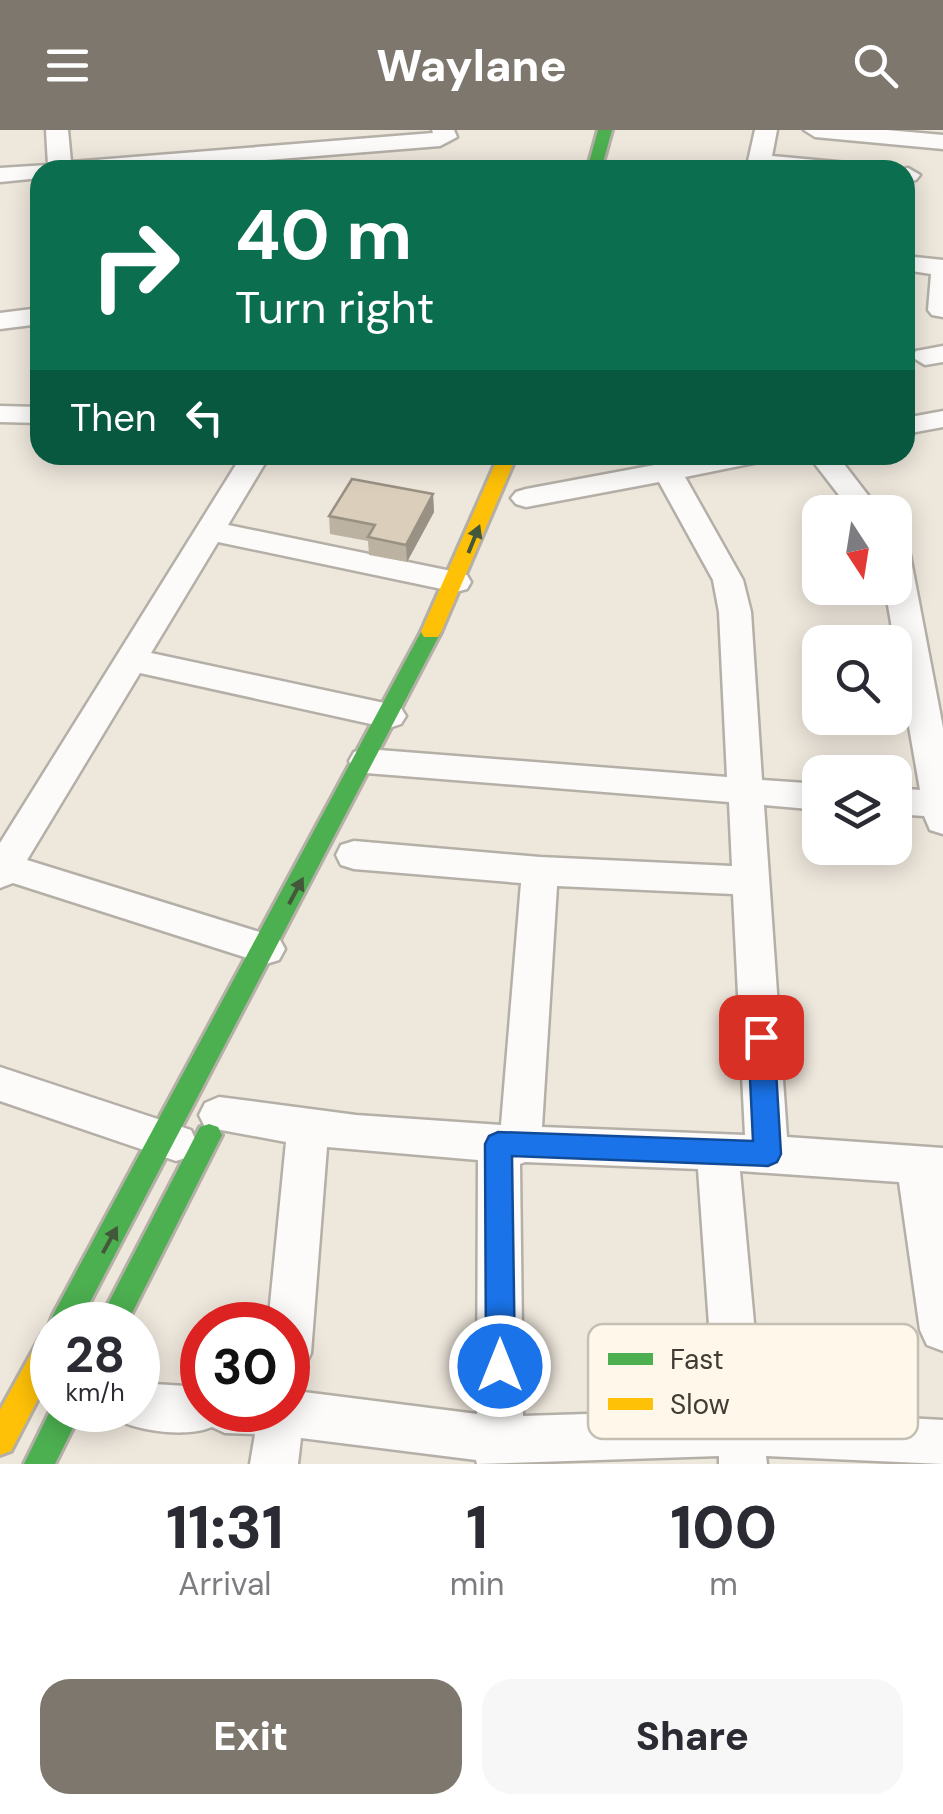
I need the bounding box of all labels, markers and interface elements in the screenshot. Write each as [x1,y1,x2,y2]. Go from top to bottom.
text: Waylane [376,36,567,95]
icon: menu [40,38,95,93]
icon: search [848,38,903,93]
text: 40 m [235,190,412,281]
icon: right [70,200,200,330]
text: Turn right [235,278,434,337]
icon: left [177,390,232,445]
text: Then [70,393,157,443]
north arrow [802,495,912,605]
map controls [802,495,912,865]
one-way arrow [466,523,482,553]
button: search [802,625,912,735]
button: layers [802,755,912,865]
one-way arrow [287,877,304,906]
pin [719,995,804,1080]
icon: arrive [734,1010,789,1065]
one-way arrow [101,1225,118,1254]
speed limit sign: 30 [180,1302,310,1432]
position arrow [448,1314,552,1418]
text: 28 [65,1322,125,1388]
legend [588,1324,918,1439]
text: Fast [670,1341,724,1378]
text: km/h [65,1376,125,1409]
text: Slow [670,1386,730,1423]
text: 11:31 [166,1488,284,1567]
text: 1 [466,1488,488,1567]
text: 100 [670,1488,777,1567]
text: Arrival [178,1563,271,1605]
text: min [450,1563,504,1605]
text: m [709,1563,738,1605]
button: Exit [40,1679,462,1794]
button: Share [482,1679,903,1794]

